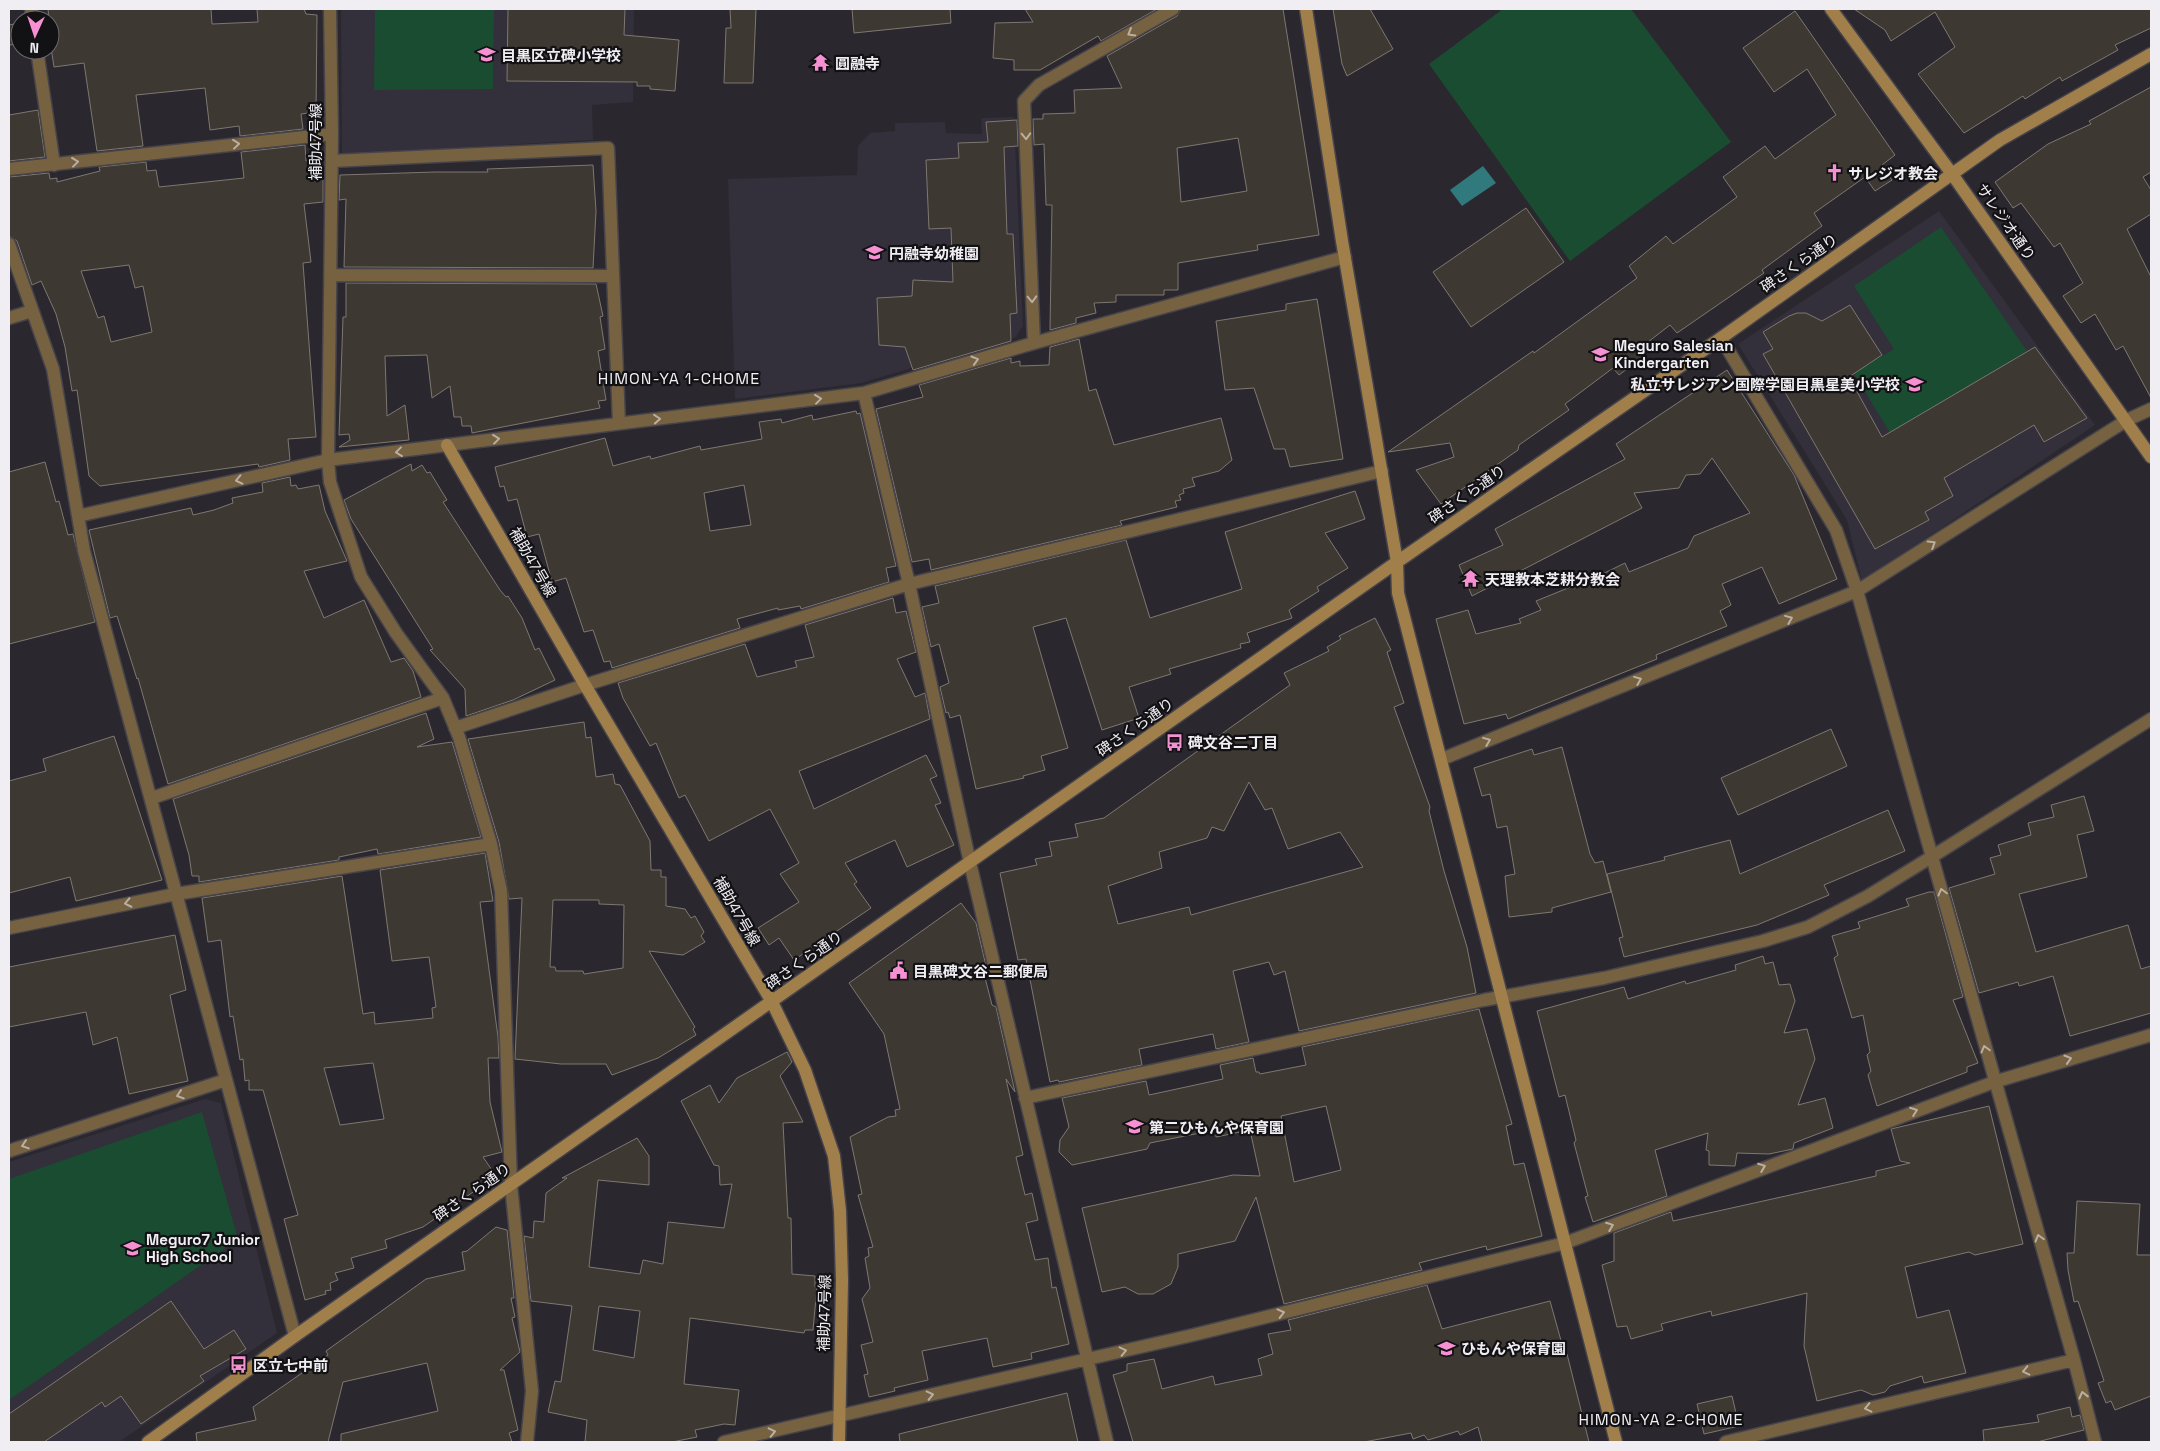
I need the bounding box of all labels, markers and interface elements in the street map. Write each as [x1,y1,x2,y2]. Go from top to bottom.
north arrow [10,10,60,60]
one-way arrow [1127,27,1136,37]
text: N [29,39,39,57]
school or university icon: 目黒区立碑小学校 [477,45,497,65]
place label: 目黒区立碑小学校 [501,46,621,65]
temple icon: 圓融寺 [811,53,831,73]
place label: 圓融寺 [835,54,880,73]
street label: 補助47号線 [306,103,325,181]
one-way arrow [1020,132,1031,140]
one-way arrow [232,139,240,150]
one-way arrow [71,157,79,168]
church icon: サレジオ教会 [1824,163,1844,183]
place label: サレジオ教会 [1848,164,1938,183]
street label: サレジオ通り [1972,180,2040,264]
street label: 碑さくら通り [1757,229,1841,297]
school or university icon: 円融寺幼稚園 [865,243,885,263]
place label: 円融寺幼稚園 [889,244,979,263]
one-way arrow [1027,295,1037,303]
place label: Meguro Salesian Kindergarten [1614,336,1734,372]
school or university icon: Meguro Salesian Kindergarten [1590,344,1610,364]
one-way arrow [971,356,979,366]
district label: HIMON-YA 1-CHOME [598,368,760,389]
school or university icon: 私立サレジアン国際学園目黒星美小学校 [1904,374,1924,394]
place label: 私立サレジアン国際学園目黒星美小学校 [1631,375,1900,394]
one-way arrow [814,394,822,405]
one-way arrow [653,414,661,425]
one-way arrow [492,434,500,445]
one-way arrow [395,446,403,456]
street label: 碑さくら通り [1425,460,1509,528]
one-way arrow [235,474,244,485]
street label: 補助47号線 [505,524,561,600]
one-way arrow [1926,541,1936,550]
temple icon: 天理教本芝耕分教会 [1461,569,1481,589]
place label: 天理教本芝耕分教会 [1485,570,1620,589]
one-way arrow [1784,615,1792,625]
one-way arrow [1633,676,1642,686]
street label: 碑さくら通り [1093,693,1177,761]
bus stop icon: 碑文谷二丁目 [1164,732,1184,752]
place label: 碑文谷二丁目 [1187,733,1278,752]
one-way arrow [1482,737,1491,747]
street label: 補助47号線 [709,873,765,949]
one-way arrow [1938,888,1948,896]
one-way arrow [124,898,133,908]
street label: 碑さくら通り [762,926,846,994]
public building icon: 目黒碑文谷二郵便局 [889,961,909,981]
place label: 目黒碑文谷二郵便局 [913,962,1048,981]
one-way arrow [1980,1044,1991,1053]
one-way arrow [2064,1055,2072,1065]
one-way arrow [176,1089,185,1099]
one-way arrow [1910,1107,1918,1117]
school or university icon: 第二ひもんや保育園 [1125,1117,1145,1137]
place label: 第二ひもんや保育園 [1149,1118,1284,1137]
one-way arrow [22,1139,30,1149]
street label: 碑さくら通り [430,1158,514,1226]
one-way arrow [1757,1163,1766,1174]
one-way arrow [1605,1222,1614,1232]
place label: Meguro7 Junior High School [146,1230,260,1266]
one-way arrow [2034,1234,2045,1243]
school or university icon: Meguro7 Junior High School [122,1238,142,1258]
street label: 補助47号線 [814,1274,834,1352]
one-way arrow [1276,1308,1285,1319]
school or university icon: ひもんや保育園 [1437,1338,1457,1358]
place label: ひもんや保育園 [1461,1339,1566,1358]
one-way arrow [1118,1346,1127,1357]
bus stop icon: 区立七中前 [229,1355,249,1375]
place label: 区立七中前 [253,1356,328,1375]
one-way arrow [2022,1365,2031,1376]
one-way arrow [926,1390,935,1401]
one-way arrow [2078,1390,2089,1399]
one-way arrow [1864,1402,1873,1413]
district label: HIMON-YA 2-CHOME [1578,1409,1744,1430]
one-way arrow [767,1427,776,1437]

